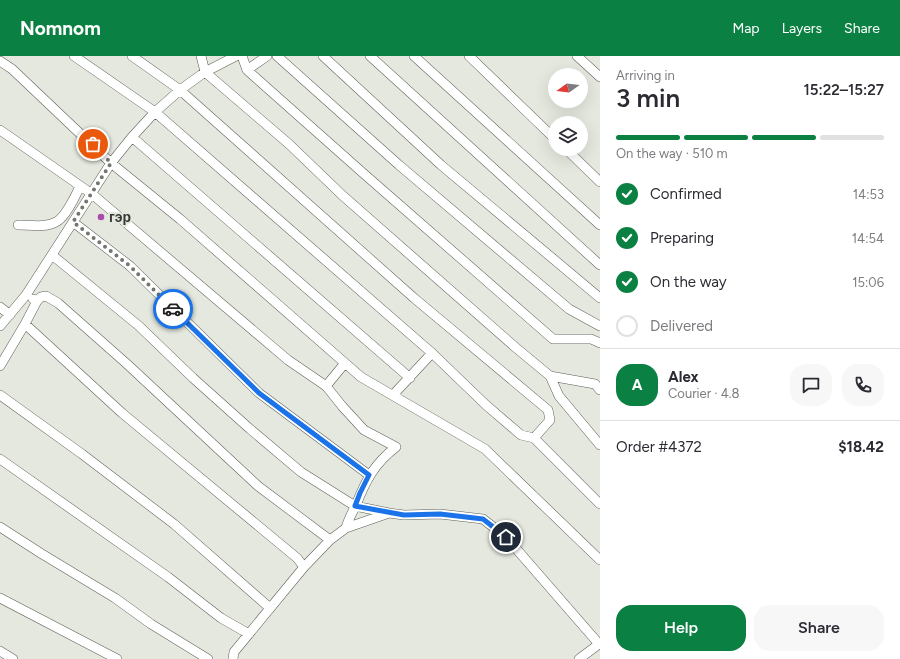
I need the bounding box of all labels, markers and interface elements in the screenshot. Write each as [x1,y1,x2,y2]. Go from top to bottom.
text: Nomnom [20,17,101,40]
text: Map [732,20,760,37]
text: Layers [782,20,822,37]
text: Share [844,20,880,37]
north arrow [548,68,588,108]
map controls [548,68,588,156]
text: Arriving in [616,68,675,83]
text: 15:22–15:27 [803,81,884,99]
text: 3 min [616,82,680,114]
button: layers [548,116,588,156]
pin [76,127,110,161]
icon: bag [82,133,104,155]
text: On the way · 510 m [616,146,728,161]
icon: check [616,183,638,205]
text: Confirmed [650,185,722,203]
text: 14:53 [853,187,884,202]
place label: гэр [109,209,131,226]
marker: гэр [96,212,106,222]
icon: check [616,227,638,249]
text: Preparing [650,229,714,247]
text: 14:54 [852,231,884,246]
icon: check [616,271,638,293]
text: On the way [650,273,727,291]
text: 15:06 [852,275,884,290]
courier [153,289,193,329]
icon: car [162,298,184,320]
text: Delivered [650,317,713,335]
button: chat [790,364,832,406]
button: phone [842,364,884,406]
text: Alex [668,368,698,386]
text: A [632,376,642,394]
text: Courier · 4.8 [668,386,740,401]
text: Order #4372 [616,438,702,456]
text: $18.42 [838,438,884,456]
pin [489,520,523,554]
icon: home [495,526,517,548]
button: Help [616,605,746,651]
button: Share [754,605,884,651]

